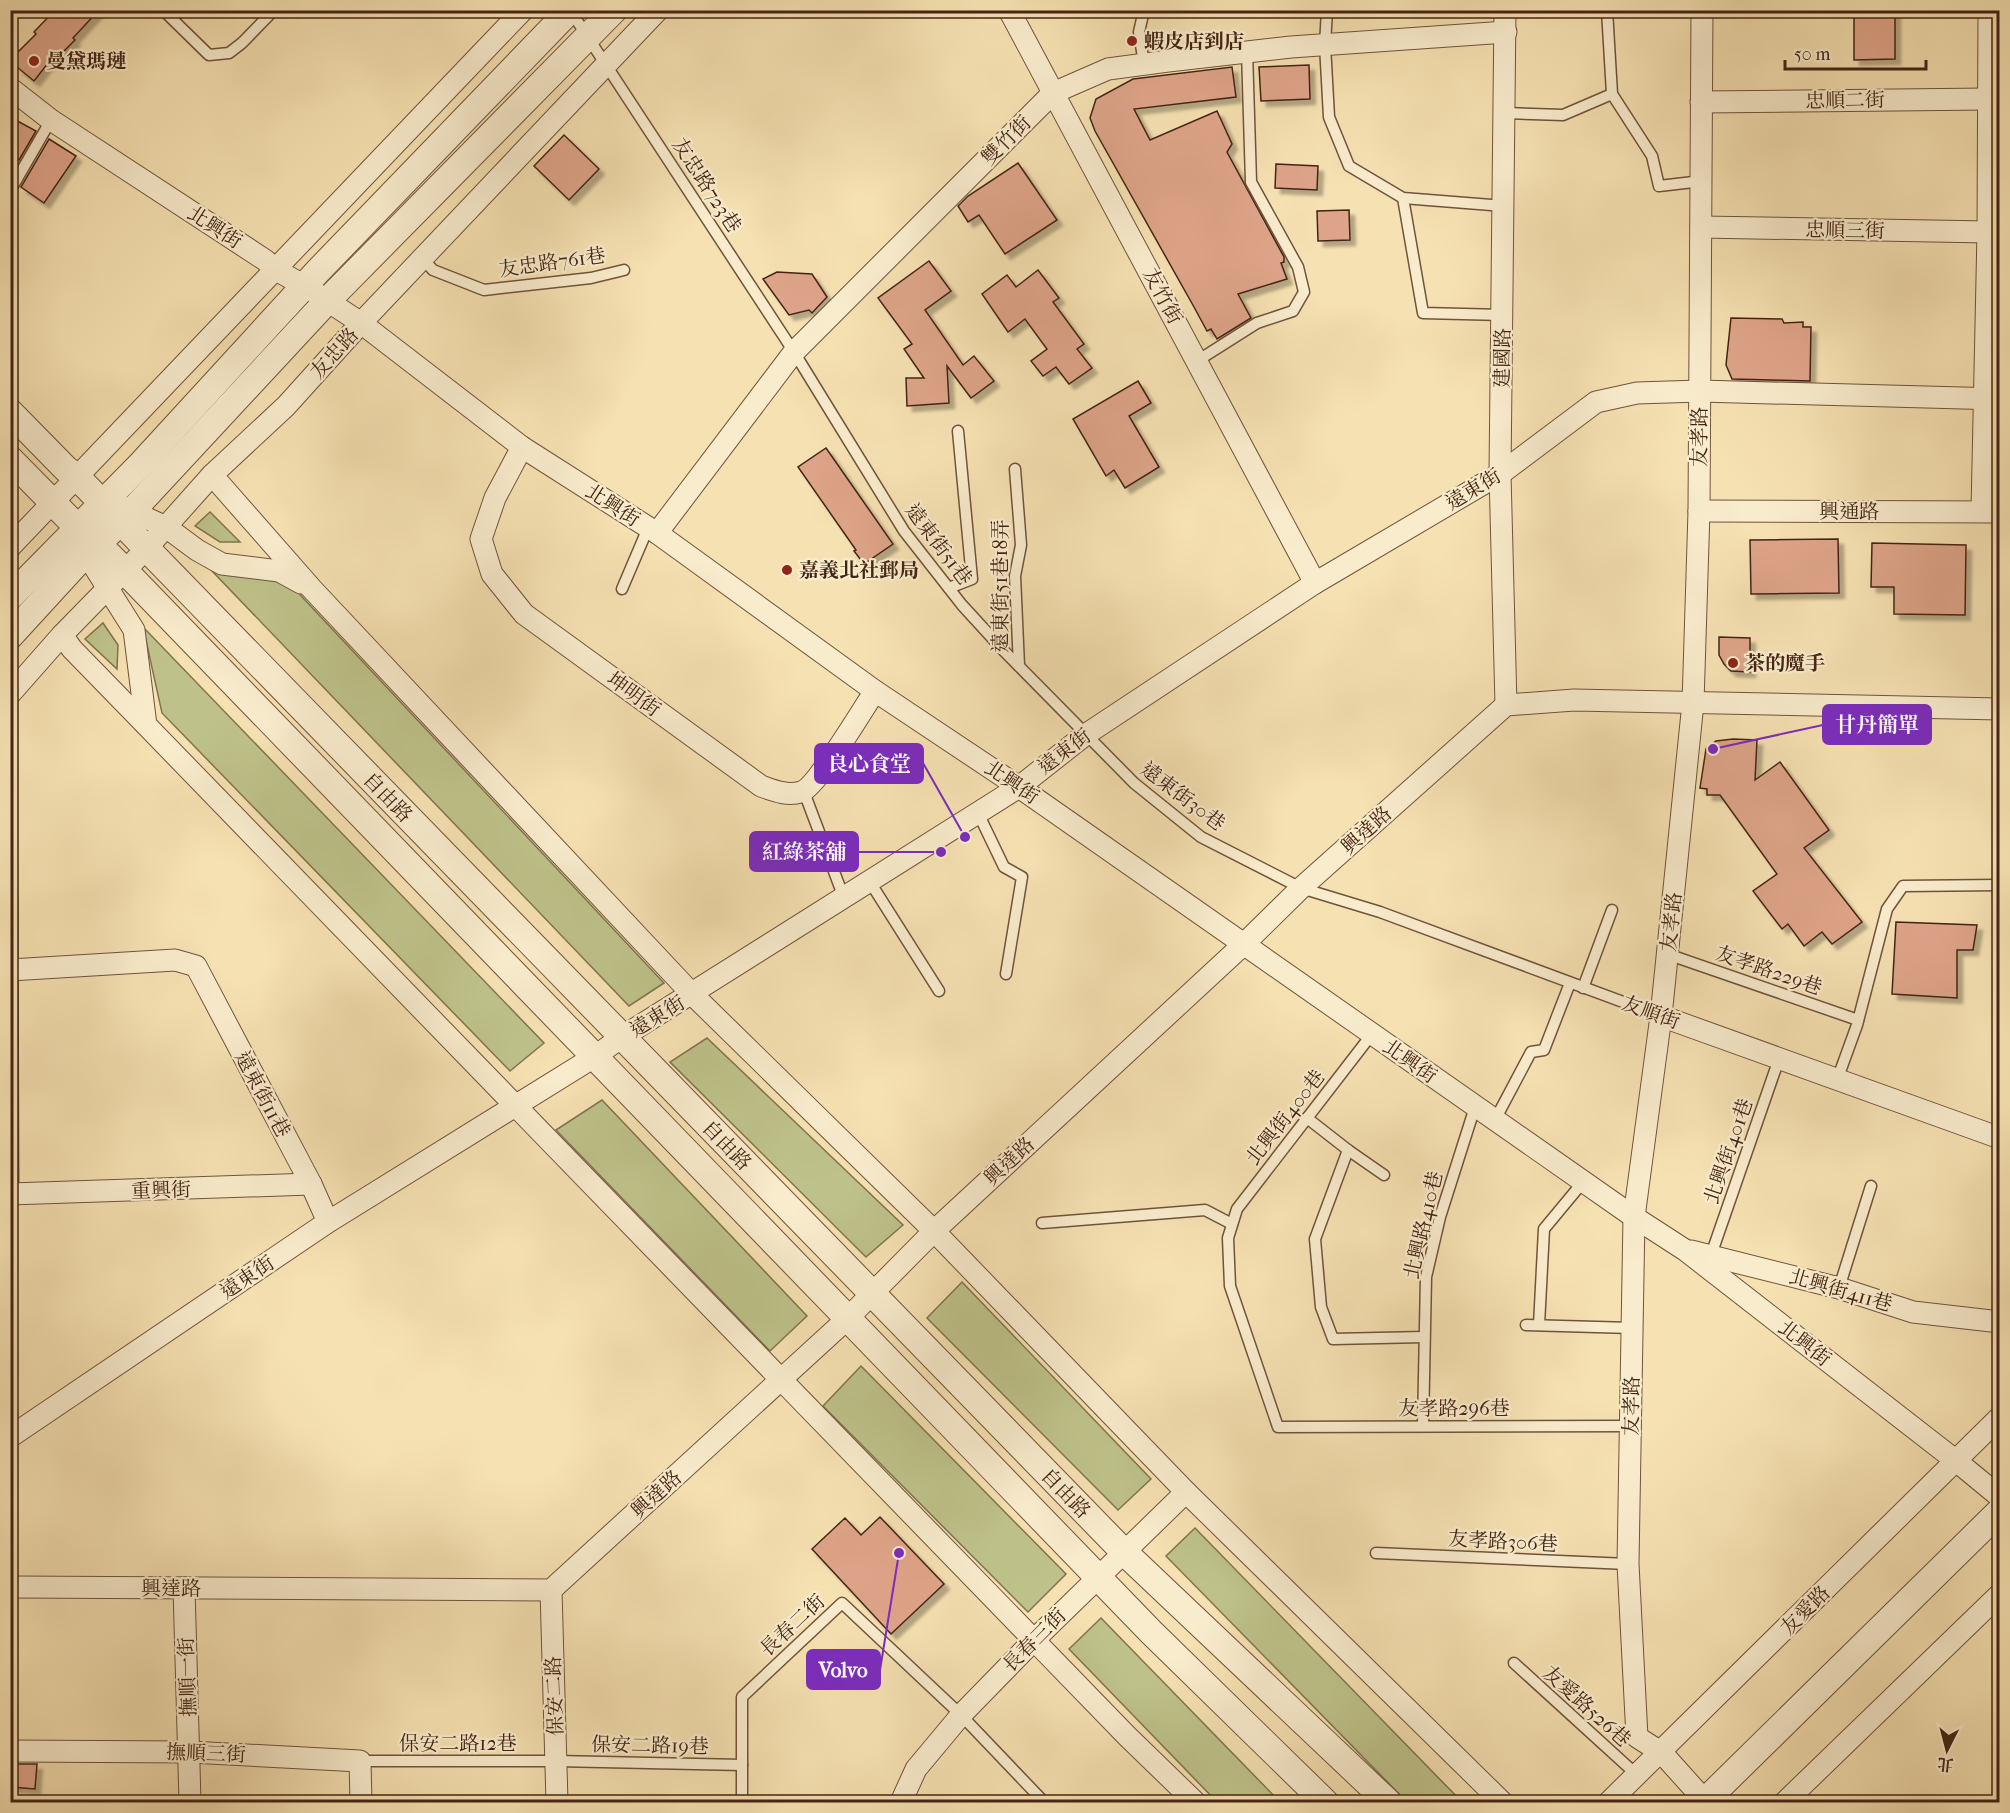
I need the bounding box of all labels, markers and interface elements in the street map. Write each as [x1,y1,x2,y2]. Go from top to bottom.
place label: 蝦皮店到店 [1144,30,1244,53]
scale bar [1785,33,1926,71]
marker: 蝦皮店到店 [1125,34,1139,48]
text: 50 m [1794,44,1831,65]
place label: 曼黛瑪璉 [46,50,127,73]
marker: 曼黛瑪璉 [27,54,41,68]
street label: 忠順二街 [1805,88,1885,113]
street label: 雙竹街 [977,111,1036,170]
street label: 友忠路723巷 [668,134,746,237]
street label: 北興街 [183,201,246,253]
street label: 忠順三街 [1805,218,1885,243]
street label: 友忠路761巷 [497,244,607,281]
street label: 友竹街 [1138,264,1187,328]
street label: 友忠路 [306,323,363,383]
street label: 建國路 [1490,328,1515,388]
street label: 友孝路 [1688,407,1711,467]
street label: 遠東街 [1442,464,1505,515]
street label: 北興街 [581,479,644,531]
street label: 遠東街51巷 [901,499,977,589]
street label: 興通路 [1819,500,1879,523]
street label: 遠東街51巷18弄 [989,520,1012,652]
place label: 嘉義北社郵局 [799,559,919,582]
marker: 嘉義北社郵局 [780,563,794,577]
place label: 茶的魔手 [1745,652,1825,675]
marker: 茶的魔手 [1726,656,1740,670]
street label: 坤明街 [603,667,665,721]
callout: 甘丹簡單 [1823,705,1931,744]
text: 甘丹簡單 [1835,713,1919,737]
street label: 遠東街 [1033,724,1095,779]
callout: 良心食堂 [815,744,923,783]
text: 良心食堂 [827,752,911,776]
street label: 北興街 [980,756,1043,809]
street label: 遠東街30巷 [1136,757,1229,835]
street label: 自由路 [359,768,417,827]
street label: 興達路 [1336,802,1396,859]
callout: 紅綠茶舖 [750,832,858,871]
text: 紅綠茶舖 [762,840,846,864]
street label: 友孝路 [1657,891,1686,953]
street label: 友孝路229巷 [1713,942,1825,999]
street label: 遠東街 [626,991,689,1042]
street label: 友順街 [1619,991,1683,1034]
street label: 北興街 [1379,1035,1441,1088]
street label: 遠東街11巷 [230,1047,295,1141]
street label: 北興街400巷 [1241,1065,1330,1169]
street label: 北興街401巷 [1700,1095,1757,1207]
street label: 自由路 [698,1116,756,1175]
street label: 興達路 [980,1132,1039,1190]
street label: 北興路410巷 [1400,1169,1447,1281]
street label: 重興街 [131,1178,191,1203]
street label: 遠東街 [216,1251,279,1304]
street label: 北興街411巷 [1787,1265,1895,1316]
street label: 北興街 [1774,1316,1835,1371]
street label: 友孝路 [1619,1376,1644,1436]
street label: 友孝路296巷 [1398,1397,1510,1420]
street label: 自由路 [1037,1464,1095,1523]
street label: 興達路 [626,1466,686,1523]
street label: 友孝路306巷 [1447,1527,1559,1556]
street label: 興達路 [141,1577,201,1600]
street label: 友愛路 [1776,1581,1835,1640]
street label: 長春二街 [755,1590,829,1661]
street label: 長春三街 [998,1604,1071,1677]
street label: 撫順一街 [175,1637,200,1717]
callout: Volvo [807,1650,880,1689]
street label: 保安二路 [542,1656,567,1736]
text: Volvo [817,1658,868,1682]
street label: 友愛路526巷 [1538,1661,1635,1752]
north arrow [1917,1720,1977,1780]
street label: 保安二路12巷 [399,1732,517,1755]
street label: 保安二路19巷 [591,1733,709,1758]
street label: 撫順三街 [166,1741,246,1766]
text: 北 [1937,1754,1954,1775]

